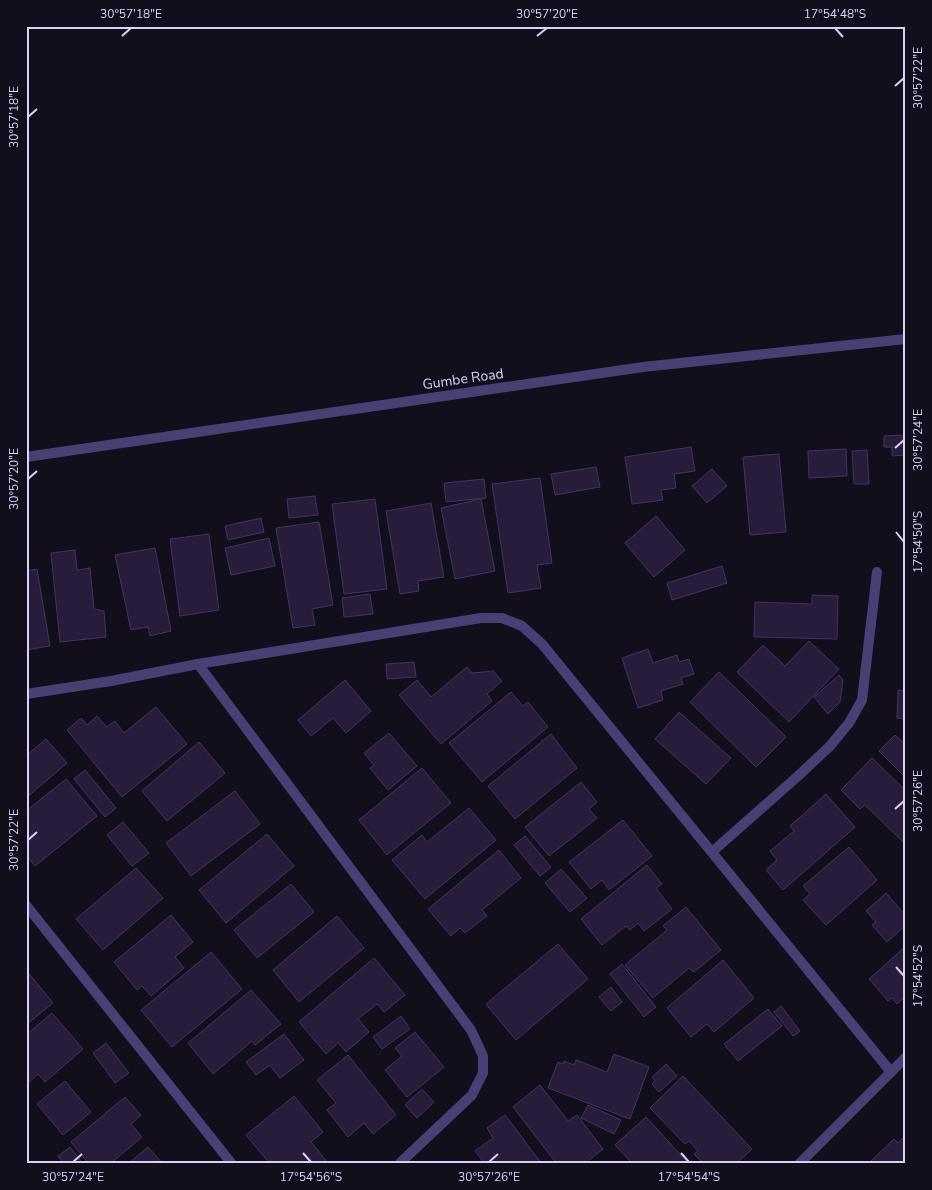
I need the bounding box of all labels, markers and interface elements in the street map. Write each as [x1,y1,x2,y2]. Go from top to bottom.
text: 30°57'18"E [100,6,162,22]
text: 30°57'20"E [516,6,578,22]
text: 17°54'48"S [804,6,866,22]
text: 30°57'22"E [910,47,926,109]
text: 30°57'18"E [6,86,22,148]
street label: Gumbe Road [421,364,505,394]
text: 30°57'24"E [910,409,926,471]
text: 30°57'20"E [6,448,22,510]
text: 17°54'50"S [910,511,926,573]
text: 30°57'26"E [910,770,926,832]
text: 30°57'22"E [6,809,22,871]
text: 17°54'52"S [910,945,926,1007]
text: 30°57'24"E [42,1169,104,1185]
text: 17°54'56"S [280,1169,342,1185]
text: 30°57'26"E [458,1169,520,1185]
text: 17°54'54"S [658,1169,720,1185]

